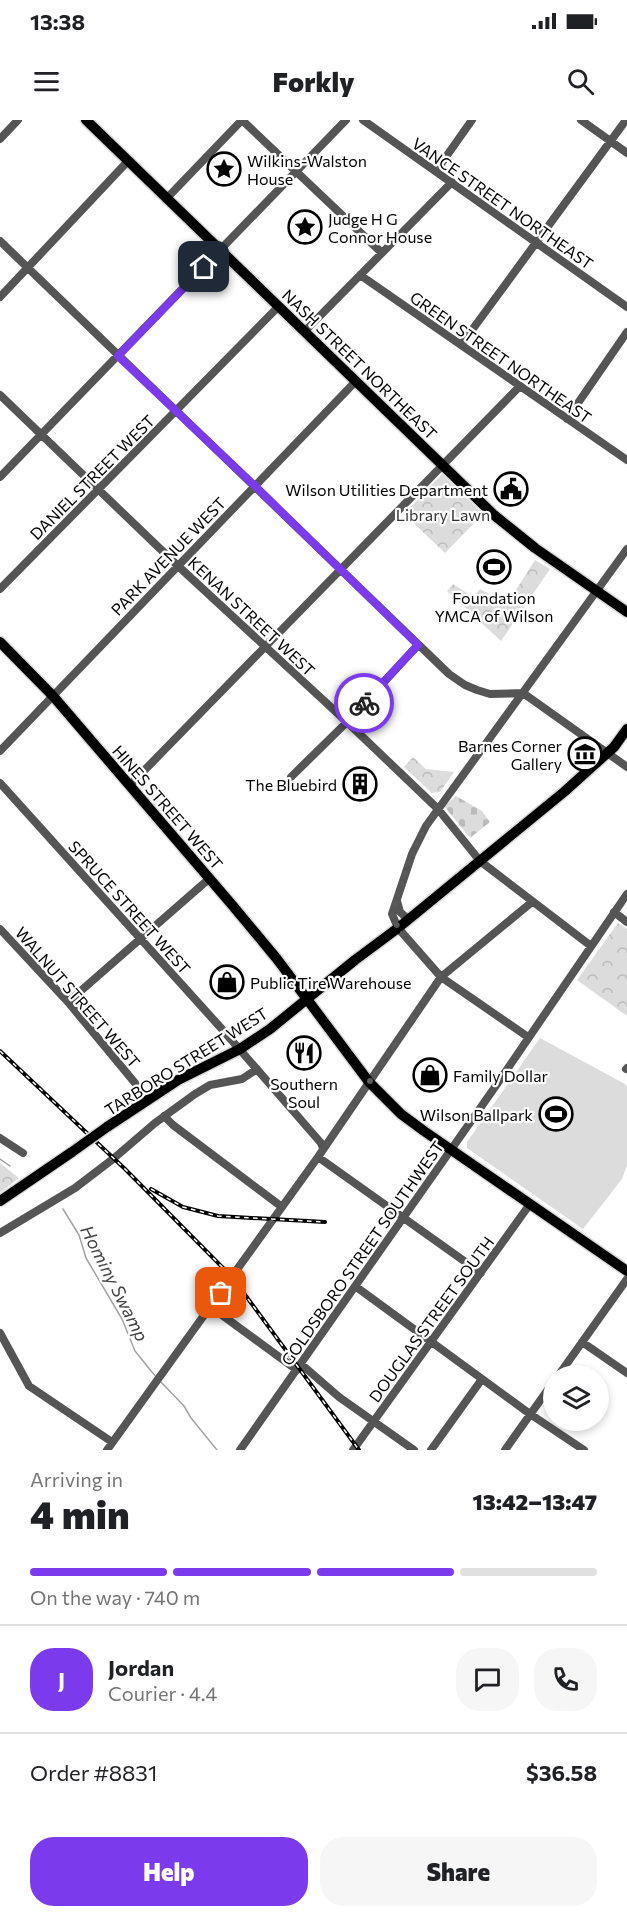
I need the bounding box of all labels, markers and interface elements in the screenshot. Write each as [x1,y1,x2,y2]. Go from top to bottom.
text: 13:38 [30,8,85,35]
icon: menu [30,65,63,98]
text: Forkly [273,65,354,98]
icon: search [564,65,597,98]
street label: VANCE STREET NORTHEAST [409,133,597,273]
place icon: Wilkins-Walston House [206,151,242,187]
place label: Wilkins-Walston House [247,151,367,188]
place icon: Judge H G Connor House [287,209,323,245]
place label: Judge H G Connor House [328,209,432,246]
pin [178,241,229,292]
icon: home [187,250,220,283]
street label: NASH STREET NORTHEAST [279,285,441,443]
street label: GREEN STREET NORTHEAST [407,287,595,427]
street label: DANIEL STREET WEST [26,411,158,543]
public building icon: Wilson Utilities Department [493,471,529,507]
place label: Wilson Utilities Department [285,480,488,499]
street label: PARK AVENUE WEST [107,493,229,619]
park label: Library Lawn [396,505,490,524]
sports icon: Foundation YMCA of Wilson [476,549,512,585]
street label: KENAN STREET WEST [185,552,319,680]
place label: Foundation YMCA of Wilson [435,588,553,625]
courier [334,673,394,733]
icon: bike [348,687,381,720]
place label: Barnes Corner Gallery [458,736,563,773]
museum icon: Barnes Corner Gallery [567,736,603,772]
street label: HINES STREET WEST [109,741,227,873]
building icon: The Bluebird [342,766,378,802]
place label: The Bluebird [245,775,337,794]
street label: SPRUCE STREET WEST [65,836,195,978]
street label: WALNUT STREET WEST [12,923,144,1071]
shop icon: Public Tire Warehouse [209,964,245,1000]
place label: Public Tire Warehouse [250,973,411,992]
street label: TARBORO STREET WEST [101,1003,271,1119]
restaurant icon: Southern Soul [286,1035,322,1071]
shop icon: Family Dollar [412,1057,448,1093]
place label: Family Dollar [453,1066,549,1085]
place label: Southern Soul [270,1074,338,1111]
sports icon: Wilson Ballpark [538,1096,574,1132]
place label: Wilson Ballpark [420,1105,533,1124]
street label: GOLDSBORO STREET SOUTHWEST [277,1137,447,1369]
water label: Hominy Swamp [76,1221,154,1345]
street label: DOUGLAS STREET SOUTH [365,1233,497,1405]
pin [195,1267,246,1318]
icon: bag [204,1276,237,1309]
map controls [543,1365,609,1431]
button: layers [543,1365,609,1431]
text: Arriving in [30,1467,123,1491]
text: 13:42–13:47 [473,1488,597,1515]
text: 4 min [30,1489,130,1537]
text: On the way · 740 m [30,1585,200,1609]
button: chat [456,1648,519,1711]
button: phone [534,1648,597,1711]
text: Jordan [108,1654,174,1681]
text: J [58,1666,65,1693]
text: Courier · 4.4 [108,1681,217,1705]
text: Order #8831 [30,1759,157,1786]
text: $36.58 [526,1759,597,1786]
button: Help [30,1837,308,1906]
button: Share [320,1837,597,1906]

